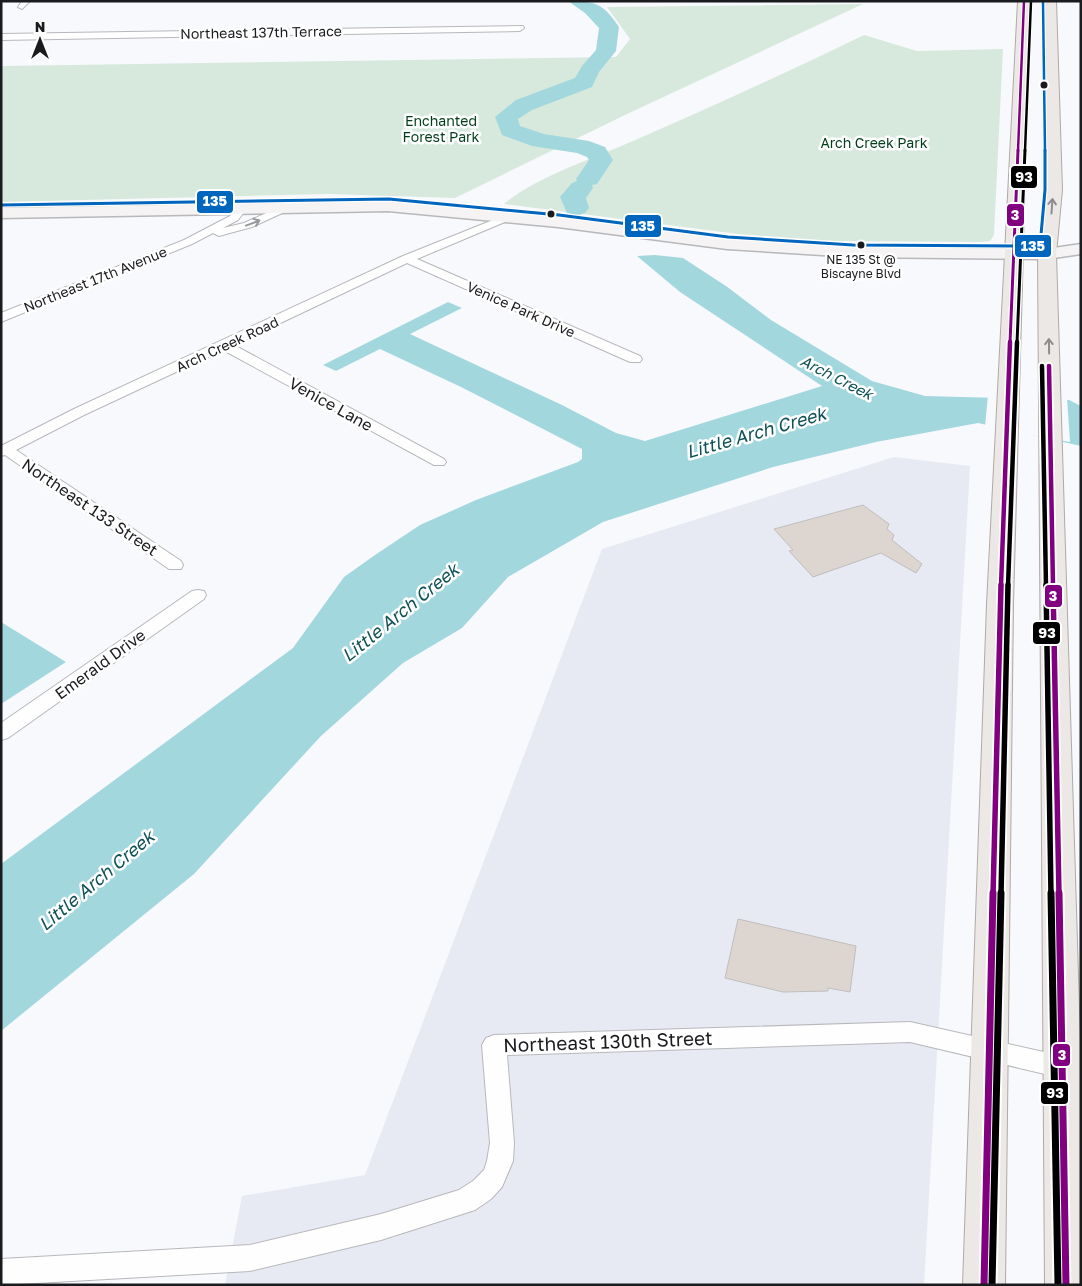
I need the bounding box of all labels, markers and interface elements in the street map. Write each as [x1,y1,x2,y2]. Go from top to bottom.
north arrow [15,15,65,65]
text: N [35,18,45,35]
street label: Northeast 137th Terrace [180,22,342,42]
unlabelled marker [1039,80,1049,90]
park label: Enchanted Forest Park [403,112,480,145]
park label: Arch Creek Park [820,134,928,151]
line badge: 93 [1010,165,1038,189]
text: 93 [1015,168,1033,185]
line badge: 135 [196,190,234,214]
text: 135 [203,192,228,209]
one-way arrow [1047,198,1057,214]
line badge: 3 [1006,203,1025,227]
text: 3 [1011,206,1019,223]
unlabelled marker [546,209,556,219]
line badge: 135 [624,214,662,238]
text: 135 [631,217,656,234]
one-way arrow [245,218,260,227]
line badge: 135 [1014,234,1052,258]
text: 135 [1021,237,1046,254]
marker: NE 135 St @ Biscayne Blvd [856,240,866,250]
street label: Northeast 17th Avenue [21,242,169,316]
place label: NE 135 St @ Biscayne Blvd [821,252,901,281]
street label: Venice Park Drive [464,277,578,341]
street label: Arch Creek Road [173,313,281,375]
one-way arrow [1044,339,1054,355]
water label: Arch Creek [798,351,877,404]
street label: Venice Lane [286,373,376,435]
water label: Little Arch Creek [684,401,830,462]
street label: Northeast 133 Street [18,454,162,560]
water label: Little Arch Creek [337,557,464,666]
line badge: 3 [1044,584,1063,608]
text: 3 [1049,587,1057,604]
line badge: 93 [1032,621,1061,645]
text: 93 [1038,624,1056,641]
street label: Emerald Drive [51,625,149,703]
water label: Little Arch Creek [34,824,160,935]
street label: Northeast 130th Street [503,1026,713,1056]
line badge: 3 [1052,1043,1071,1067]
text: 3 [1058,1046,1066,1063]
line badge: 93 [1040,1081,1069,1105]
text: 93 [1046,1084,1064,1101]

